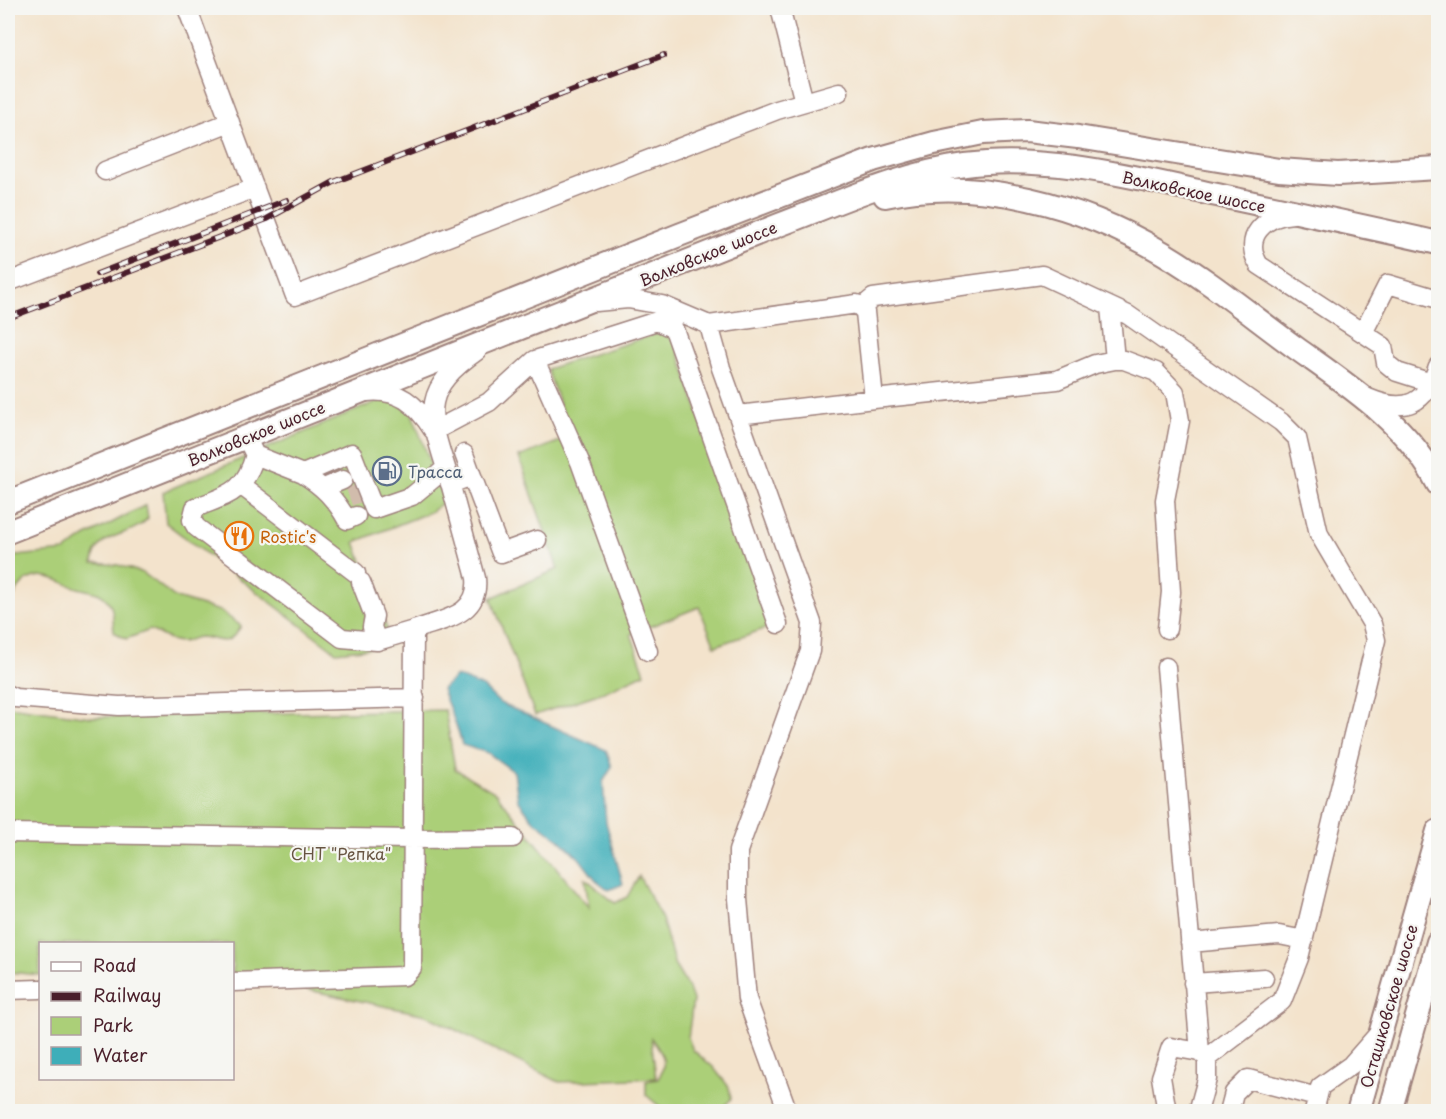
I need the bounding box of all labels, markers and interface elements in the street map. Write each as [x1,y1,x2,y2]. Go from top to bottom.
street label: Волковское шоссе [1120,164,1268,218]
street label: Волковское шоссе [636,214,780,292]
street label: Волковское шоссе [184,394,328,472]
fuel station icon: Трасса [371,455,403,487]
place label: Трасса [408,459,463,483]
restaurant icon: Rostic's [223,520,255,552]
place label: Rostic's [260,524,316,548]
park label: СНТ "Репка" [291,841,391,865]
street label: Осташковское шоссе [1353,921,1423,1091]
legend [39,942,234,1080]
text: Road [93,951,137,978]
text: Railway [93,981,161,1008]
text: Park [93,1011,133,1038]
text: Water [93,1041,148,1068]

